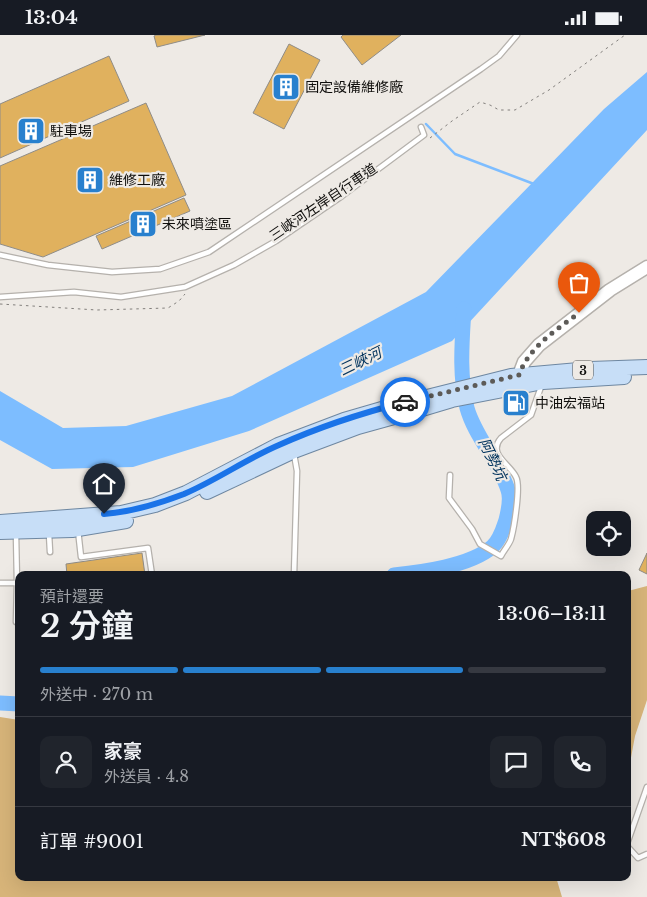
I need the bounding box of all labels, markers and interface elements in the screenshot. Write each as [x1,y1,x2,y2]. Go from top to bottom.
text: 13:04 [25,6,78,29]
building icon: 固定設備維修廠 [271,72,301,102]
place label: 固定設備維修廠 [305,78,403,96]
building icon: 駐車場 [16,116,46,146]
place label: 駐車場 [50,122,92,140]
street label: 三峽河左岸自行車道 [266,159,380,245]
building icon: 維修工廠 [75,165,105,195]
place label: 維修工廠 [109,171,165,189]
building icon: 未來噴塗區 [128,209,158,239]
place label: 未來噴塗區 [162,215,232,233]
pin [558,262,600,313]
icon: bag [565,269,593,297]
water label: 三峽河 [336,341,387,379]
road number: 3 [573,361,593,379]
courier [380,377,430,427]
icon: car [391,388,419,416]
fuel station icon: 中油宏福站 [501,388,531,418]
place label: 中油宏福站 [535,394,605,412]
water label: 阿勢坑 [475,435,512,485]
pin [83,463,125,514]
icon: home [90,470,118,498]
map controls [586,511,631,556]
button: locate [586,511,631,556]
text: 預計還要 [40,586,104,606]
text: 13:06–13:11 [497,602,606,625]
text: 2 分鐘 [40,606,133,646]
text: 外送中 · 270 m [40,684,153,704]
button: person [40,736,92,788]
button: chat [490,736,542,788]
button: phone [554,736,606,788]
text: 家豪 [104,740,142,763]
text: 外送員 · 4.8 [104,766,189,786]
text: NT$608 [521,828,606,851]
text: 訂單 #9001 [40,830,144,853]

